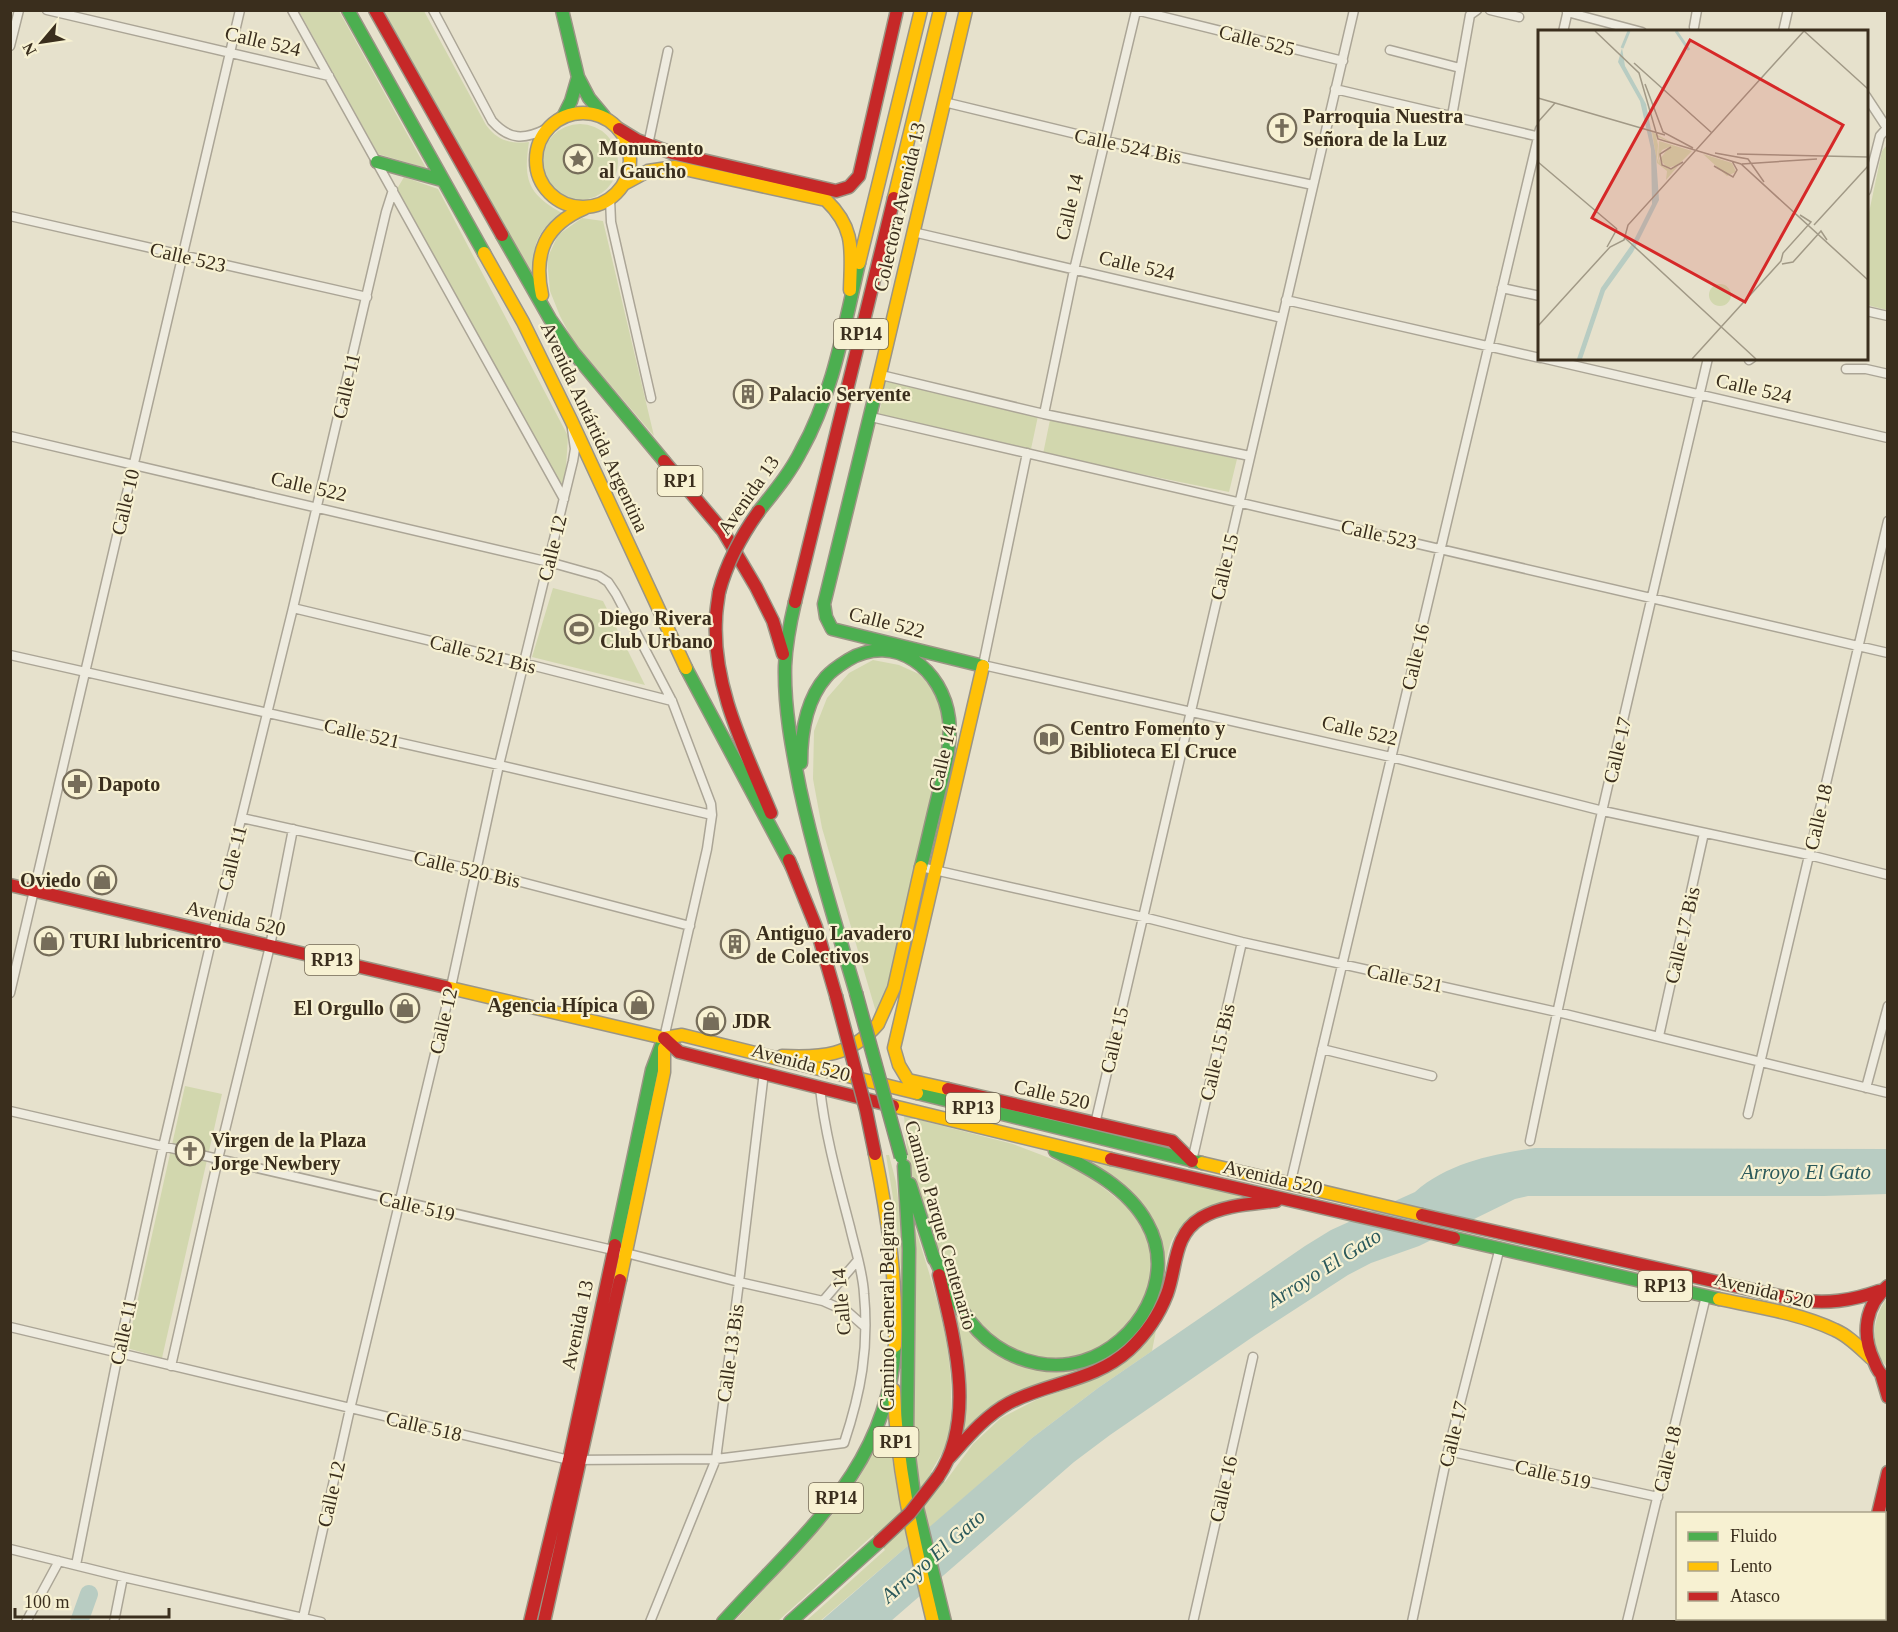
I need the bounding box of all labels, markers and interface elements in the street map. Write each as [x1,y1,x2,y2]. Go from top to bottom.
north arrow [12,12,72,72]
street label: Calle 525 [1217,20,1297,60]
street label: Calle 524 [223,22,303,60]
inset map [1538,30,1868,360]
text: N [19,39,40,58]
place label: Parroquia Nuestra Señora de la Luz [1303,105,1463,150]
church icon: Parroquia Nuestra Señora de la Luz [1266,112,1298,144]
street label: Colectora Avenida 13 [869,120,929,294]
street label: Calle 524 Bis [1072,124,1184,168]
place label: Monumento al Gaucho [599,137,703,182]
place icon: Monumento al Gaucho [562,143,594,175]
street label: Calle 14 [1051,172,1087,242]
street label: Calle 523 [148,238,228,276]
street label: Calle 524 [1097,246,1177,284]
street label: Avenida Antártida Argentina [536,318,653,536]
road number: RP14 [834,319,888,349]
street label: Calle 11 [328,351,364,421]
street label: Calle 524 [1714,369,1794,407]
building icon: Palacio Servente [732,378,764,410]
place label: Palacio Servente [769,383,911,405]
street label: Avenida 13 [713,451,783,539]
road number: RP1 [658,466,702,496]
street label: Calle 10 [107,467,143,537]
street label: Calle 522 [269,467,349,505]
street label: Calle 12 [533,513,571,583]
street label: Calle 523 [1339,515,1419,553]
street label: Calle 15 [1206,532,1242,602]
street label: Calle 522 [847,602,927,642]
place label: Diego Rivera Club Urbano [600,607,713,652]
sports icon: Diego Rivera Club Urbano [563,613,595,645]
street label: Calle 16 [1397,622,1433,692]
street label: Calle 521 Bis [428,630,539,678]
street label: Calle 522 [1320,711,1400,749]
street label: Calle 521 [322,714,402,752]
street label: Calle 17 [1599,715,1635,785]
place label: Centro Fomento y Biblioteca El Cruce [1070,717,1237,762]
street label: Calle 14 [924,723,960,793]
library icon: Centro Fomento y Biblioteca El Cruce [1033,723,1065,755]
pharmacy icon: Dapoto [61,768,93,800]
place label: Dapoto [98,773,160,796]
street label: Calle 18 [1800,782,1836,852]
street label: Calle 11 [213,823,251,893]
street label: Calle 520 Bis [411,846,523,892]
shop icon: Oviedo [86,864,118,896]
place label: Oviedo [20,869,81,891]
street label: Calle 17 Bis [1660,884,1704,986]
street label: Avenida 520 [184,896,288,940]
place label: Antiguo Lavadero de Colectivos [756,922,912,967]
shop icon: TURI lubricentro [33,925,65,957]
building icon: Antiguo Lavadero de Colectivos [719,928,751,960]
place label: TURI lubricentro [70,930,221,952]
road number: RP13 [305,945,359,975]
street label: Calle 521 [1365,959,1445,997]
street label: Calle 12 [425,986,461,1056]
shop icon: Agencia Hípica [623,989,655,1021]
shop icon: El Orgullo [389,992,421,1024]
place label: Agencia Hípica [487,994,618,1017]
place label: El Orgullo [293,997,384,1020]
street label: Calle 15 Bis [1195,1001,1239,1103]
shop icon: JDR [695,1005,727,1037]
street label: Calle 15 [1096,1005,1132,1075]
place label: JDR [732,1010,771,1032]
street label: Avenida 520 [749,1038,853,1086]
street label: Calle 520 [1012,1075,1092,1113]
road number: RP13 [946,1093,1000,1123]
street label: Camino Parque Centenario [900,1118,981,1332]
place label: Virgen de la Plaza Jorge Newbery [211,1129,366,1175]
church icon: Virgen de la Plaza Jorge Newbery [174,1135,206,1167]
street label: Avenida 520 [1221,1155,1325,1199]
water label: Arroyo El Gato [1739,1160,1871,1184]
street label: Calle 519 [377,1187,457,1225]
street label: Camino General Belgrano [876,1201,899,1411]
water label: Arroyo El Gato [1261,1223,1385,1314]
street label: Avenida 520 [1712,1267,1816,1313]
street label: Calle 14 [827,1268,855,1336]
road number: RP13 [1638,1271,1692,1301]
street label: Avenida 13 [557,1278,597,1372]
street label: Calle 11 [105,1297,141,1367]
street label: Calle 13 Bis [712,1302,748,1403]
street label: Calle 17 [1434,1399,1472,1469]
street label: Calle 518 [384,1407,464,1445]
street label: Calle 18 [1649,1424,1685,1494]
road number: RP1 [874,1427,918,1457]
street label: Calle 16 [1205,1454,1241,1524]
street label: Calle 519 [1513,1455,1593,1493]
street label: Calle 12 [313,1459,349,1529]
road number: RP14 [809,1483,863,1513]
water label: Arroyo El Gato [875,1504,990,1609]
legend [1676,1512,1886,1620]
text: Fluido [1730,1526,1777,1546]
text: Lento [1730,1556,1772,1576]
scale bar [15,1581,170,1619]
text: Atasco [1730,1586,1780,1606]
text: 100 m [24,1592,70,1612]

